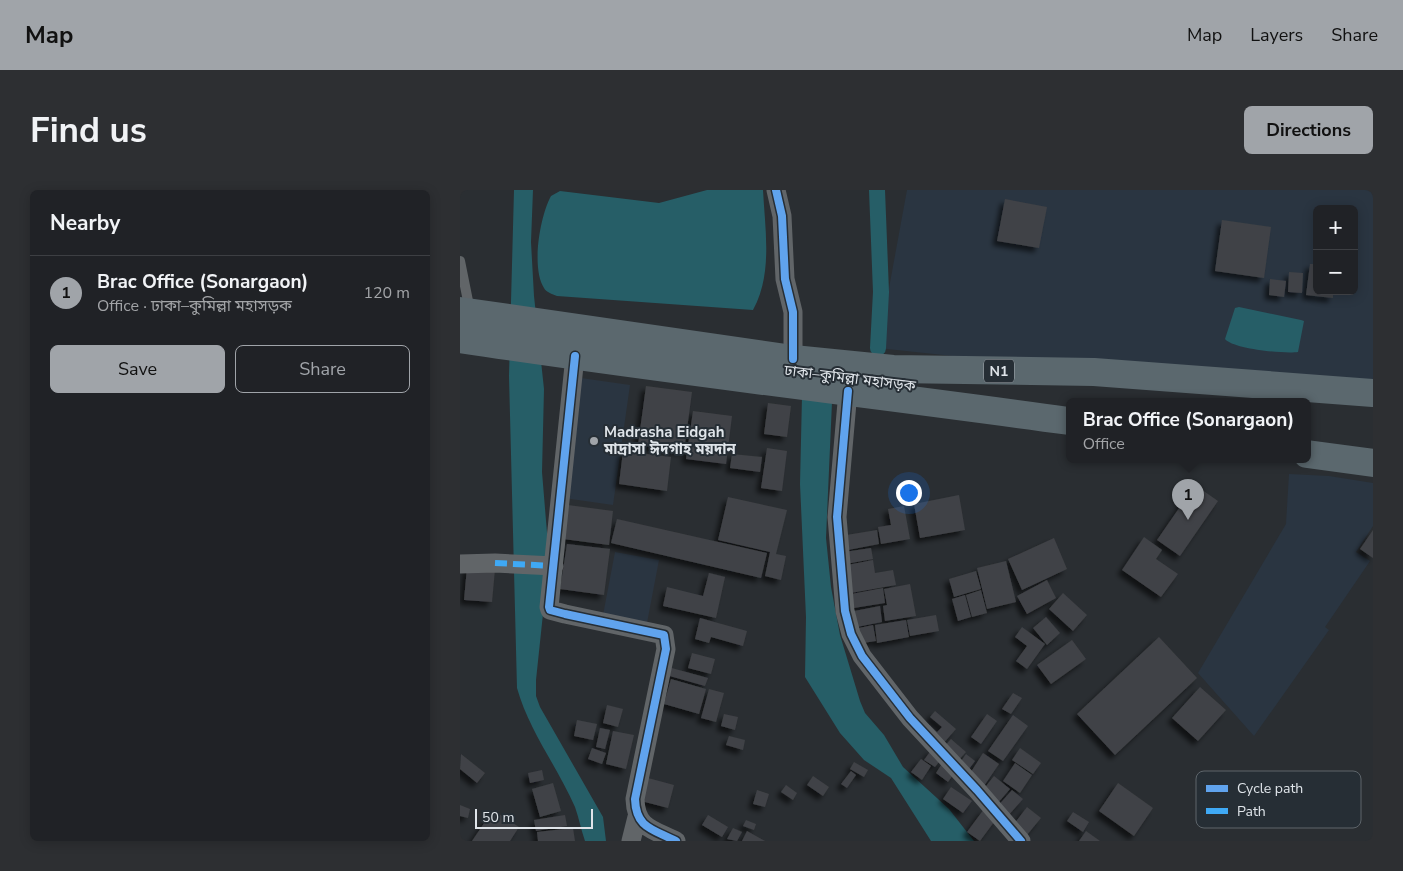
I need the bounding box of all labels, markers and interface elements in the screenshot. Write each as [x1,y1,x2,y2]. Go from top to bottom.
text: Map [25,19,73,51]
text: Map [1187,23,1222,47]
text: Layers [1250,23,1303,47]
text: Share [1331,23,1378,47]
button: Directions [1244,106,1373,154]
text: Find us [30,107,147,154]
map controls [1313,205,1358,295]
button: + [1313,205,1358,250]
text: Nearby [50,209,120,237]
button: − [1313,250,1358,295]
text: Brac Office (Sonargaon) [97,269,308,295]
text: 1 [61,282,71,304]
text: 120 m [363,282,410,304]
text: Office · ঢাকা–কুমিল্লা মহাসড়ক [97,295,292,317]
button: Save [50,345,225,393]
button: Share [235,345,410,393]
street label: ঢাকা–কুমিল্লা মহাসড়ক [782,360,918,396]
road number: N1 [984,360,1014,382]
popup [1066,398,1311,463]
text: Brac Office (Sonargaon) [1083,407,1294,433]
place label: Madrasha Eidgah মাদ্রাসা ঈদগাহ ময়দান [603,422,737,459]
text: Office [1083,433,1125,455]
marker: Madrasha Eidgah মাদ্রাসা ঈদগাহ ময়দান [588,435,600,447]
pin: 1 [1172,479,1204,520]
your location [896,480,922,506]
legend [1196,771,1361,828]
text: Cycle path [1237,779,1303,798]
text: Path [1237,802,1266,821]
scale bar [475,806,592,829]
text: 50 m [482,808,514,827]

